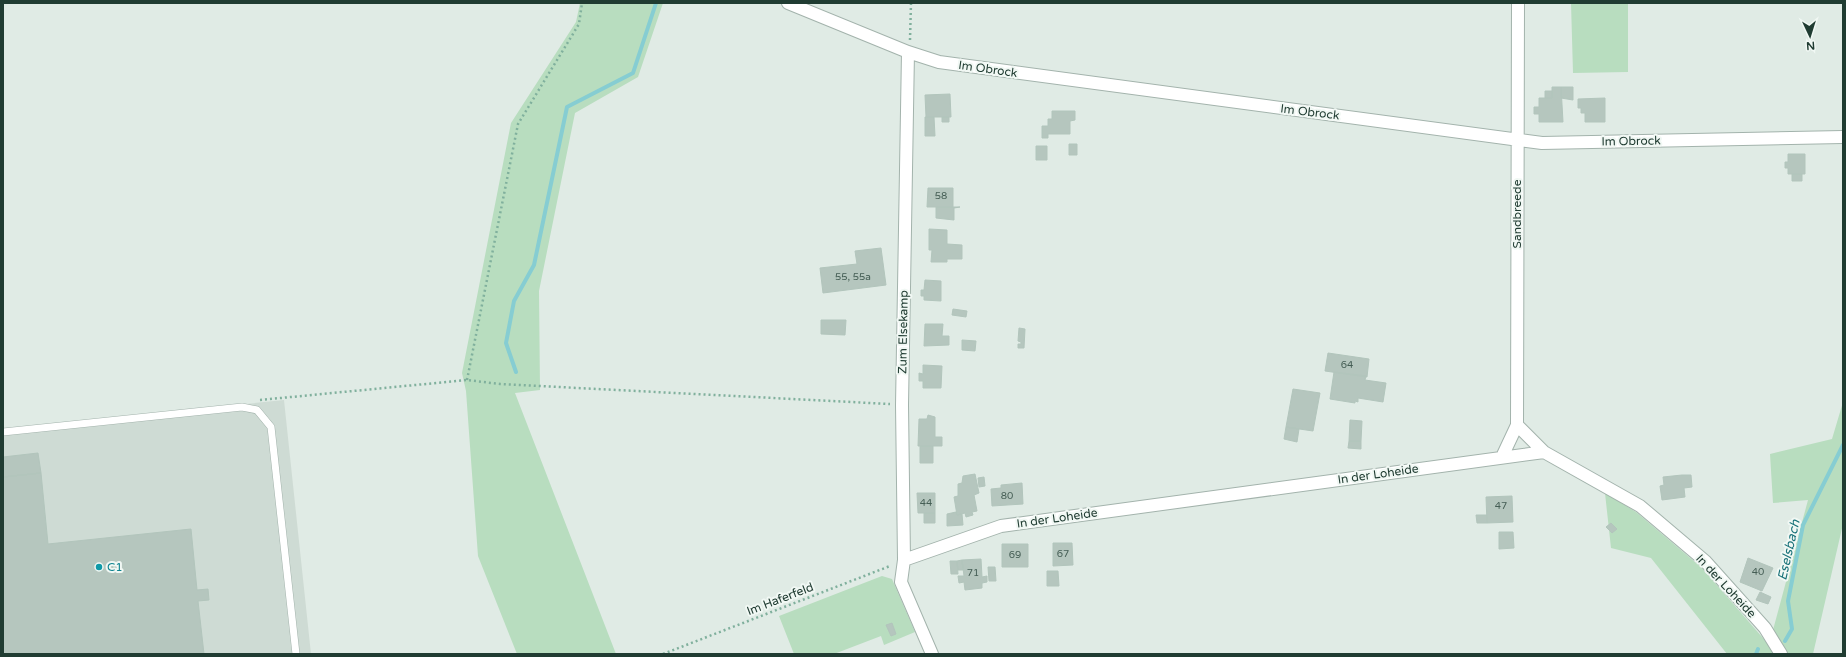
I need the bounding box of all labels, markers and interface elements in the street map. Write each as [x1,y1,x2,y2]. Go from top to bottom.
north arrow [1790,16,1830,56]
text: N [1806,39,1816,52]
street label: Im Obrock [958,58,1019,80]
street label: Im Obrock [1280,101,1341,123]
street label: Im Obrock [1601,133,1661,149]
street label: Sandbreede [1510,179,1524,248]
house number: 58 [935,190,947,202]
house number: 55, 55a [835,271,871,283]
street label: Zum Elsekamp [895,290,911,374]
house number: 64 [1341,359,1353,371]
street label: In der Loheide [1337,461,1420,487]
house number: 80 [1001,490,1013,502]
house number: 44 [920,497,932,509]
house number: 47 [1495,500,1507,512]
street label: In der Loheide [1016,505,1099,531]
water label: Eselsbach [1774,517,1804,582]
house number: 67 [1057,548,1069,560]
house number: 69 [1009,549,1021,561]
street label: In der Loheide [1693,551,1759,621]
place label: C1 [107,560,123,574]
marker: C1 [94,562,104,572]
house number: 40 [1752,566,1764,578]
house number: 71 [967,567,979,579]
street label: Im Haferfeld [745,580,815,618]

